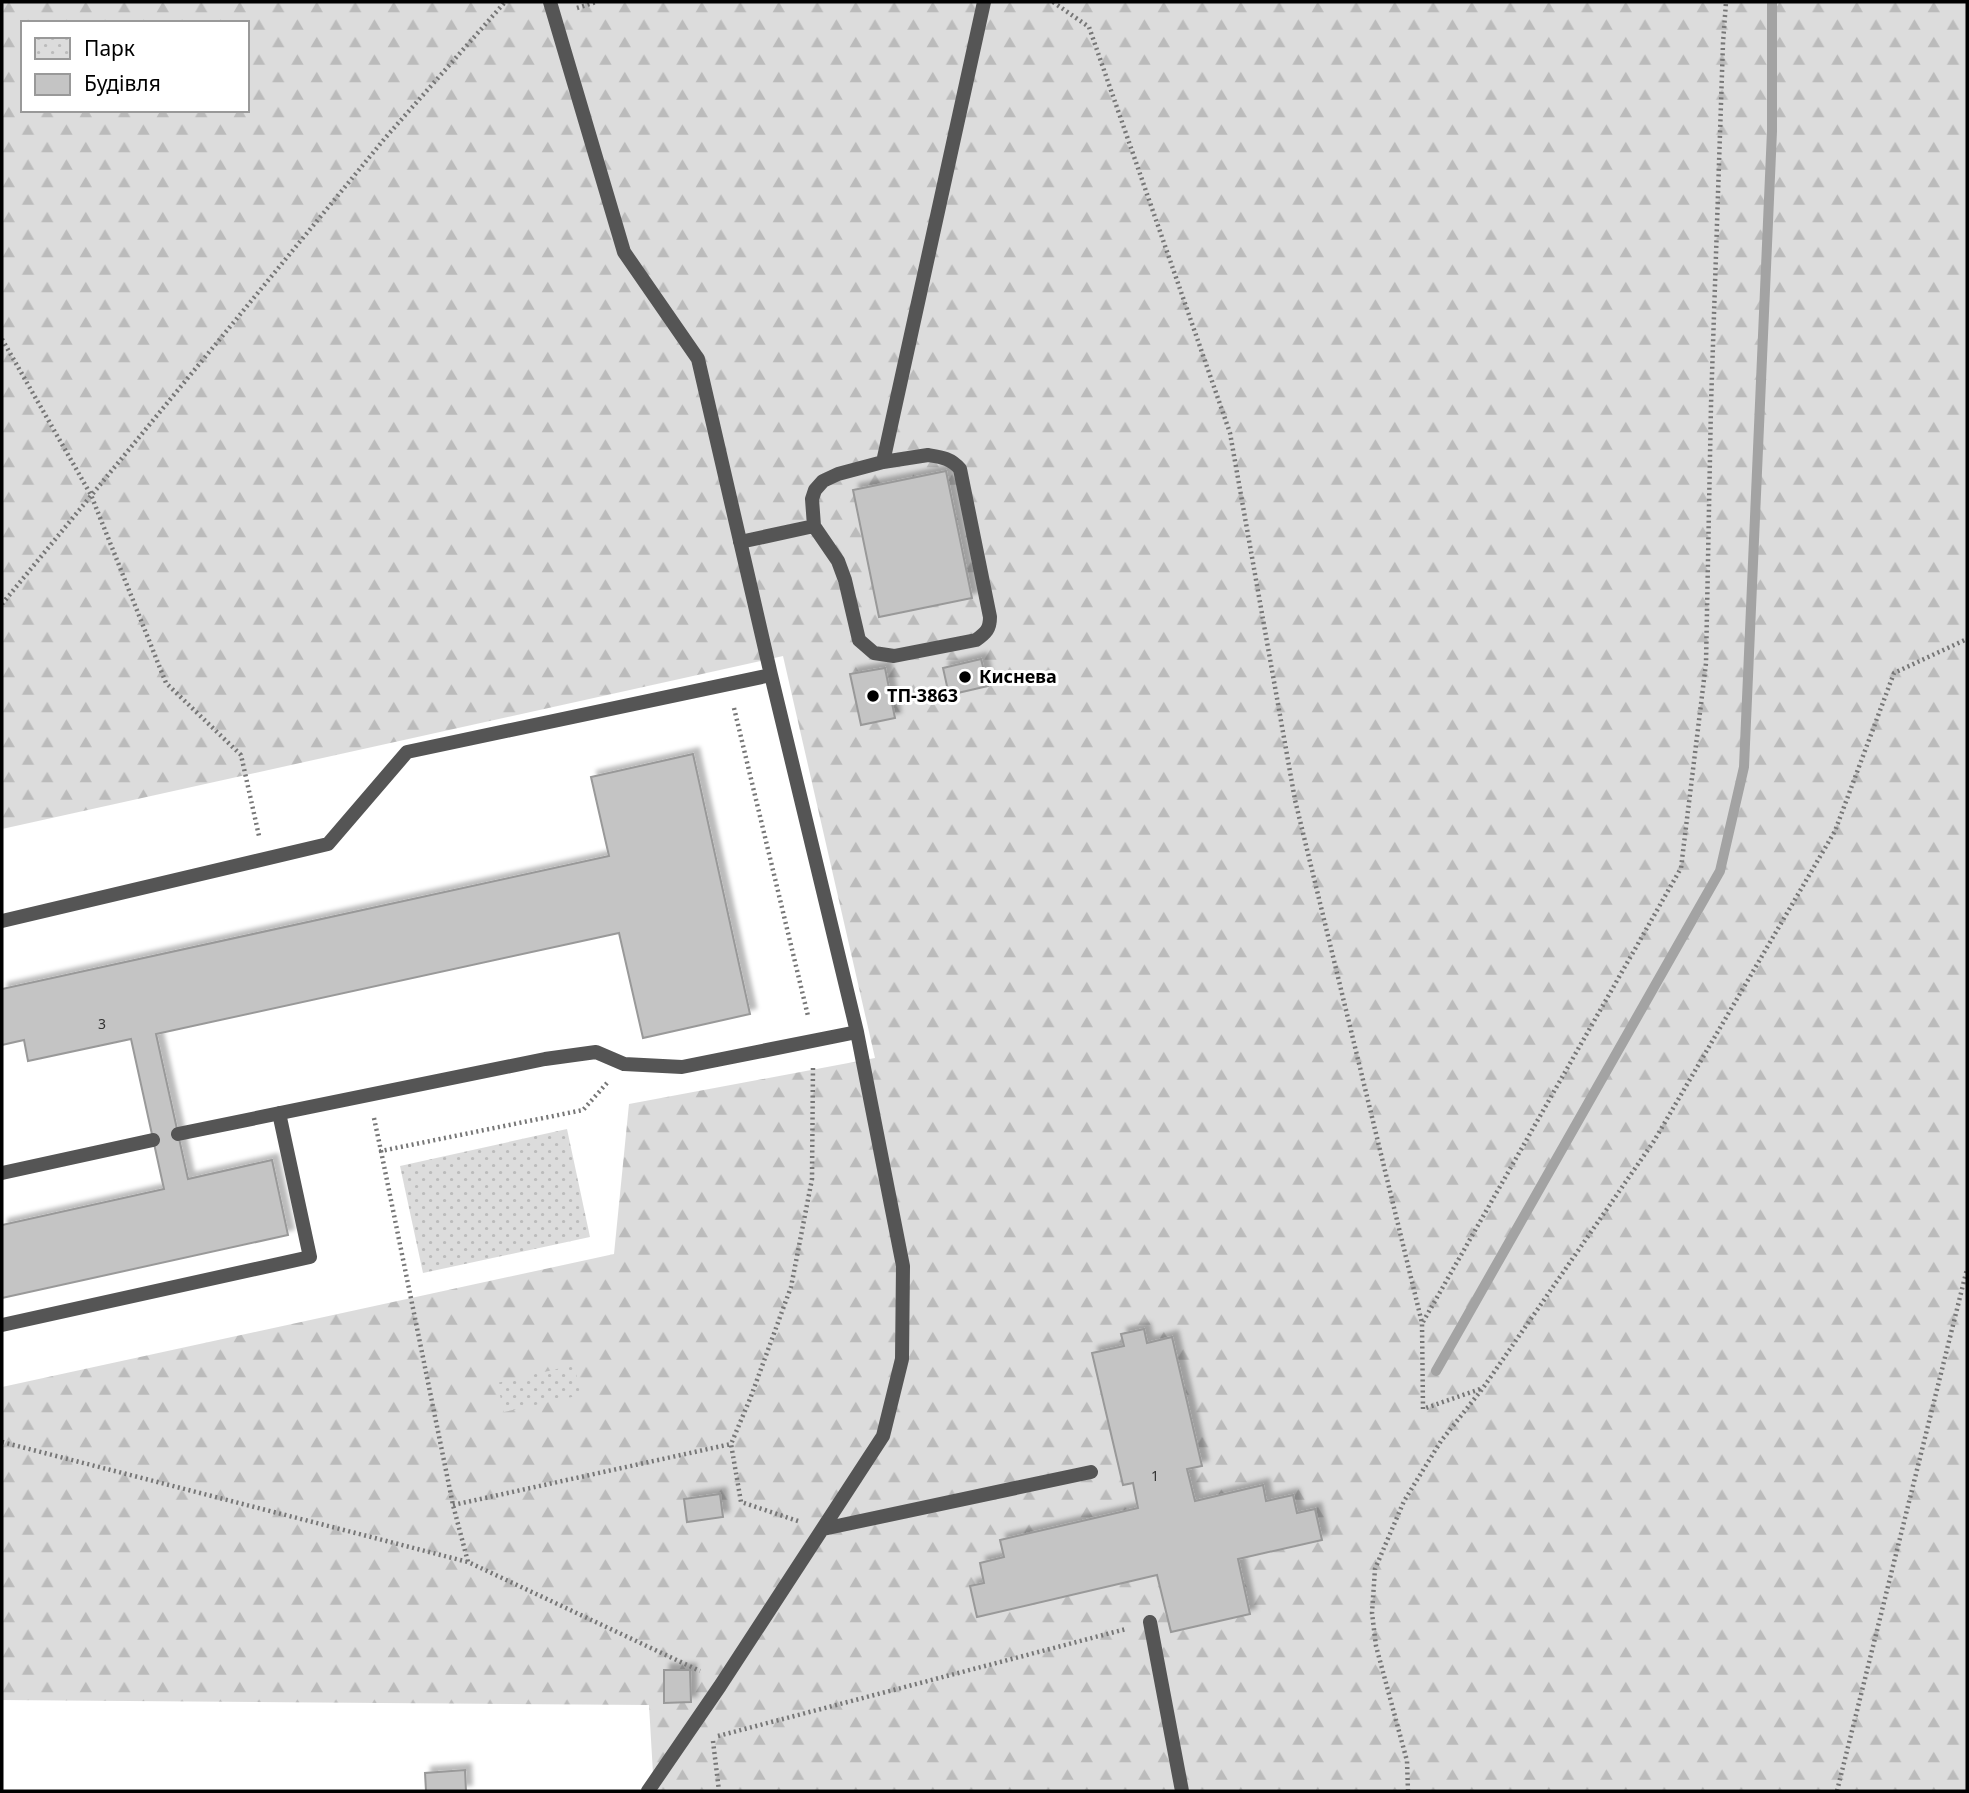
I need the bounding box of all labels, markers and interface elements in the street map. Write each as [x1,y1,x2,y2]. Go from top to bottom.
legend [21,21,248,112]
text: Парк [84,34,135,62]
text: Будівля [84,69,161,97]
place label: Киснева [979,664,1057,688]
marker: Киснева [957,669,973,685]
place label: ТП-3863 [887,683,958,707]
marker: ТП-3863 [865,688,881,704]
house number: 3 [98,1014,106,1033]
house number: 1 [1151,1466,1159,1485]

